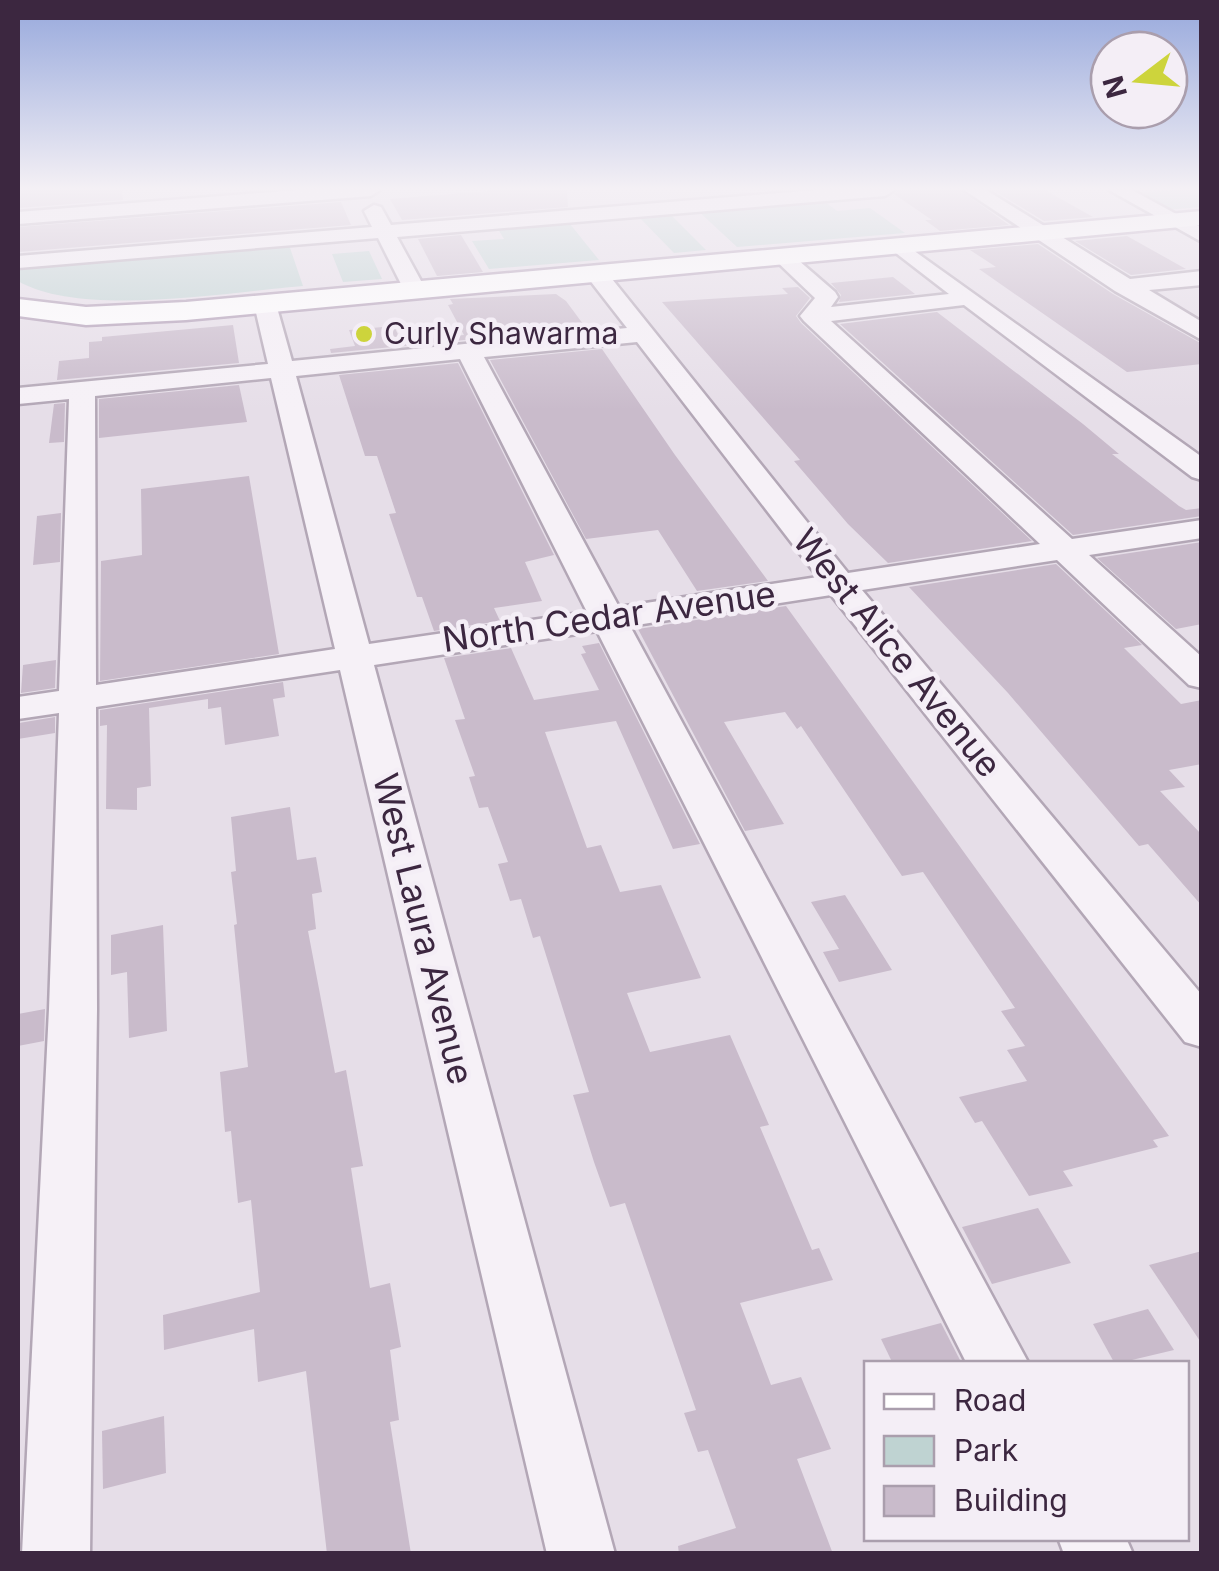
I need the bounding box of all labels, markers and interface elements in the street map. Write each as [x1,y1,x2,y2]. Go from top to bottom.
north arrow [1089,30,1189,130]
text: N [1096,72,1134,102]
place label: Curly Shawarma [384,315,618,351]
marker: Curly Shawarma [353,323,375,345]
street label: West Alice Avenue [785,520,1011,785]
street label: North Cedar Avenue [440,572,778,660]
street label: West Laura Avenue [365,769,483,1088]
legend [864,1361,1189,1541]
text: Road [954,1382,1026,1418]
text: Park [954,1432,1019,1468]
text: Building [954,1482,1068,1518]

